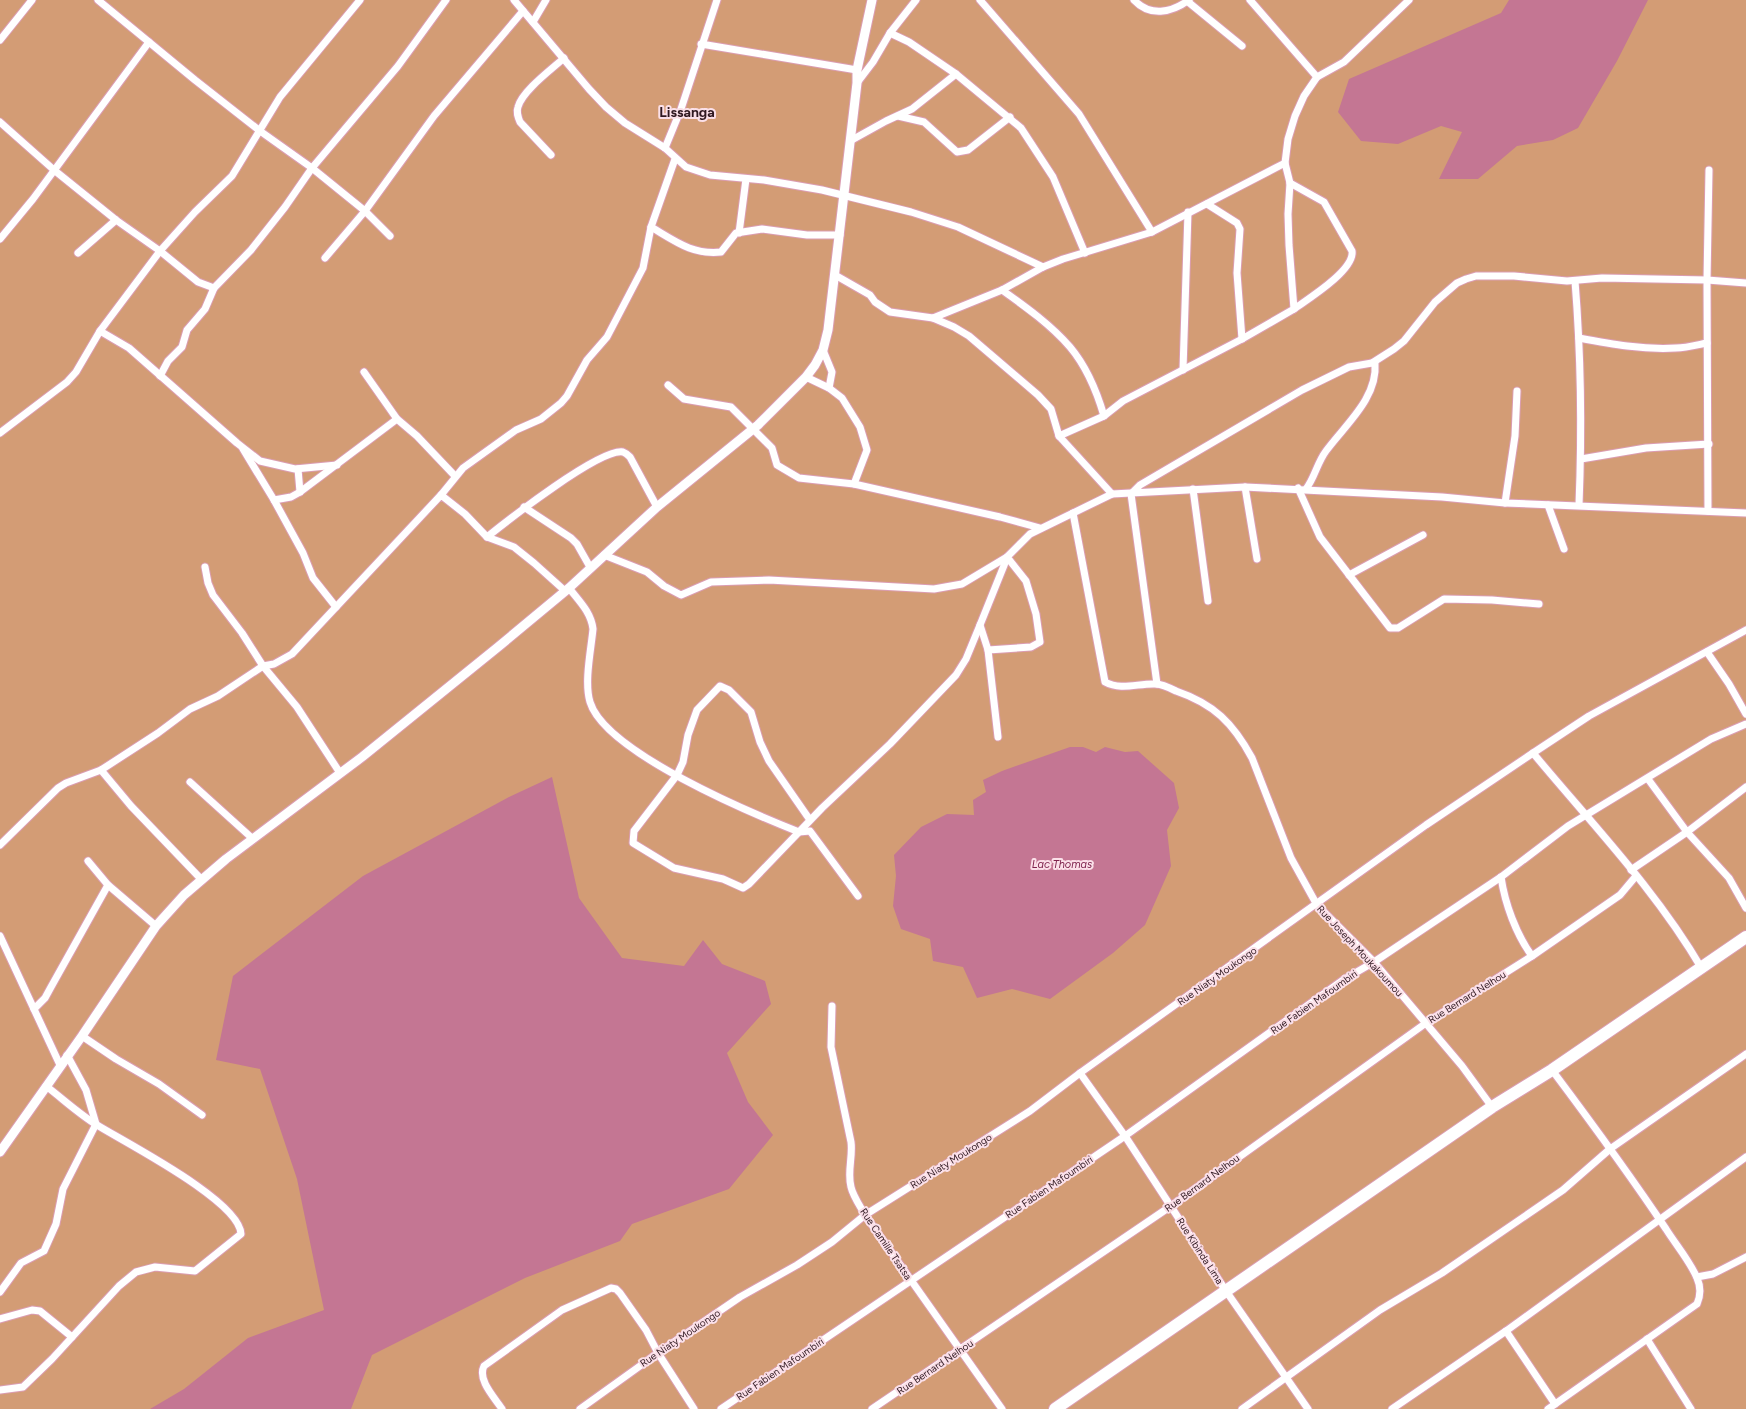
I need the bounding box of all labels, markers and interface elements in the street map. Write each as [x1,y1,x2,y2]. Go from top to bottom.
district label: Lissanga [659,104,715,121]
water label: Lac Thomas [1032,858,1092,871]
street label: Rue Joseph Moukakoumou [1314,903,1406,999]
street label: Rue Niaty Moukongo [1175,944,1259,1008]
street label: Rue Fabien Mafoumbiri [1268,967,1360,1037]
street label: Rue Bernard Nelhou [1426,968,1508,1026]
street label: Rue Niaty Moukongo [908,1130,994,1191]
street label: Rue Bernard Nelhou [1162,1151,1242,1215]
street label: Rue Fabien Mafoumbiri [1003,1153,1095,1221]
street label: Rue Camille Tsatsa [857,1206,915,1282]
street label: Rue Kibinda Lima [1174,1215,1226,1287]
street label: Rue Niaty Moukongo [637,1306,723,1370]
street label: Rue Fabien Mafoumbiri [734,1335,826,1403]
street label: Rue Bernard Nelhou [894,1337,976,1397]

